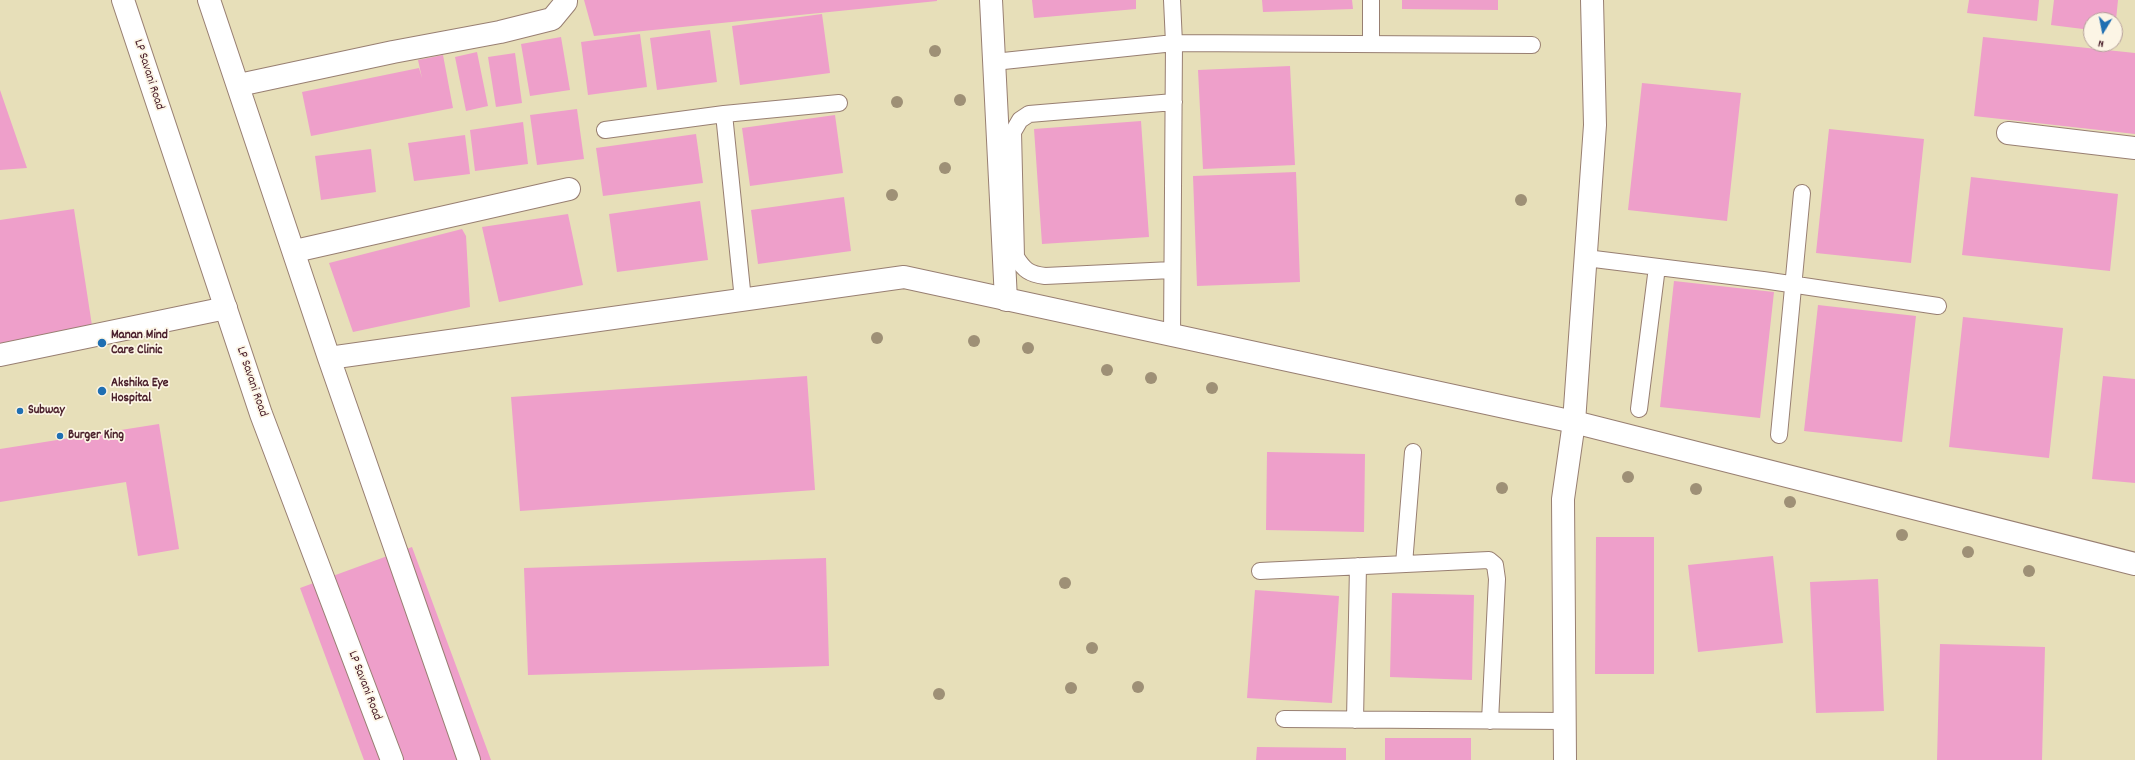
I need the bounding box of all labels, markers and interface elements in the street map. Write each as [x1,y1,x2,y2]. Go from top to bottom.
north arrow [2083,12,2123,52]
text: N [2097,34,2105,51]
street label: LP Savani Road [129,38,167,112]
place label: Manan Mind Care Clinic [111,328,168,359]
marker: Manan Mind Care Clinic [96,337,108,349]
street label: LP Savani Road [232,345,270,419]
place label: Akshika Eye Hospital [111,376,169,407]
marker: Akshika Eye Hospital [96,385,108,397]
place label: Subway [28,403,65,419]
marker: Subway [15,406,25,416]
place label: Burger King [68,428,124,444]
marker: Burger King [55,431,65,441]
street label: LP Savani Road [344,649,384,723]

